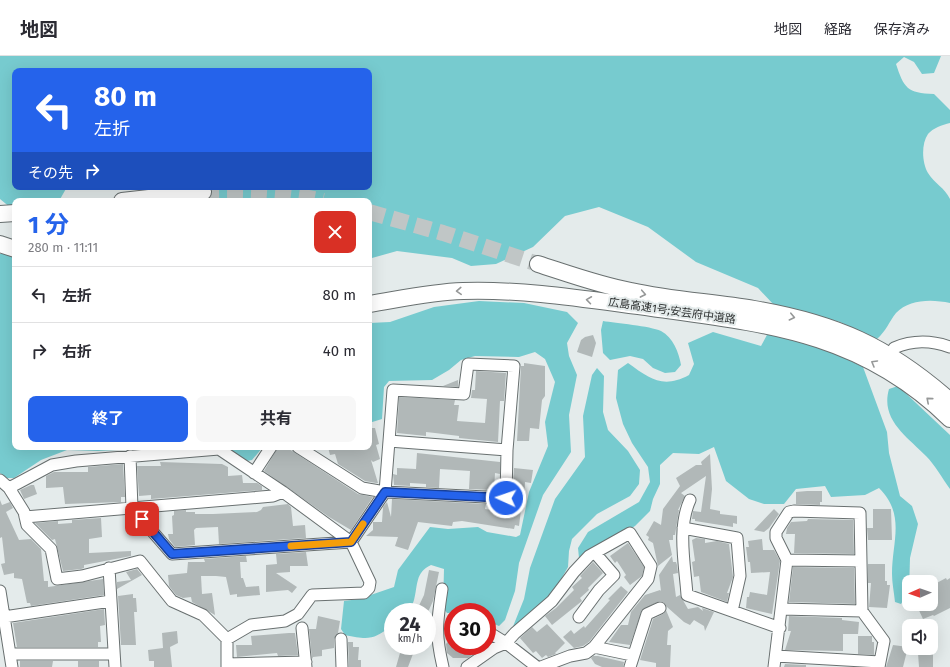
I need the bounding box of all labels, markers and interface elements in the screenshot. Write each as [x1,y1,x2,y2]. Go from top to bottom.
text: 地図 [20,18,58,41]
text: 地図 [774,21,802,38]
text: 経路 [824,21,852,38]
text: 保存済み [874,21,930,38]
text: 80 m [94,80,157,113]
icon: left [28,84,80,136]
text: 左折 [94,118,130,140]
icon: right [81,160,103,182]
text: その先 [28,164,73,182]
text: 1 分 [28,211,69,239]
button: close [314,211,356,253]
text: 280 m · 11:11 [28,240,98,255]
icon: left [28,284,50,306]
text: 80 m [323,286,356,304]
text: 左折 [62,287,92,305]
one-way arrow [456,287,462,296]
one-way arrow [640,289,646,297]
one-way arrow [586,295,592,304]
street label: 広島高速1号;安芸府中道路 [608,296,736,326]
one-way arrow [789,312,795,320]
icon: right [28,340,50,362]
text: 40 m [323,342,356,360]
text: 右折 [62,343,92,361]
one-way arrow [871,360,879,367]
button: 終了 [28,396,188,442]
button: 共有 [196,396,356,442]
one-way arrow [927,398,934,405]
position arrow [485,477,527,519]
pin [125,502,159,536]
icon: arrive [131,508,153,530]
north arrow [902,575,938,611]
map controls [902,575,938,655]
speed limit sign: 30 [444,603,496,655]
text: 24 [399,612,421,636]
button: sound [902,619,938,655]
text: km/h [398,633,422,645]

